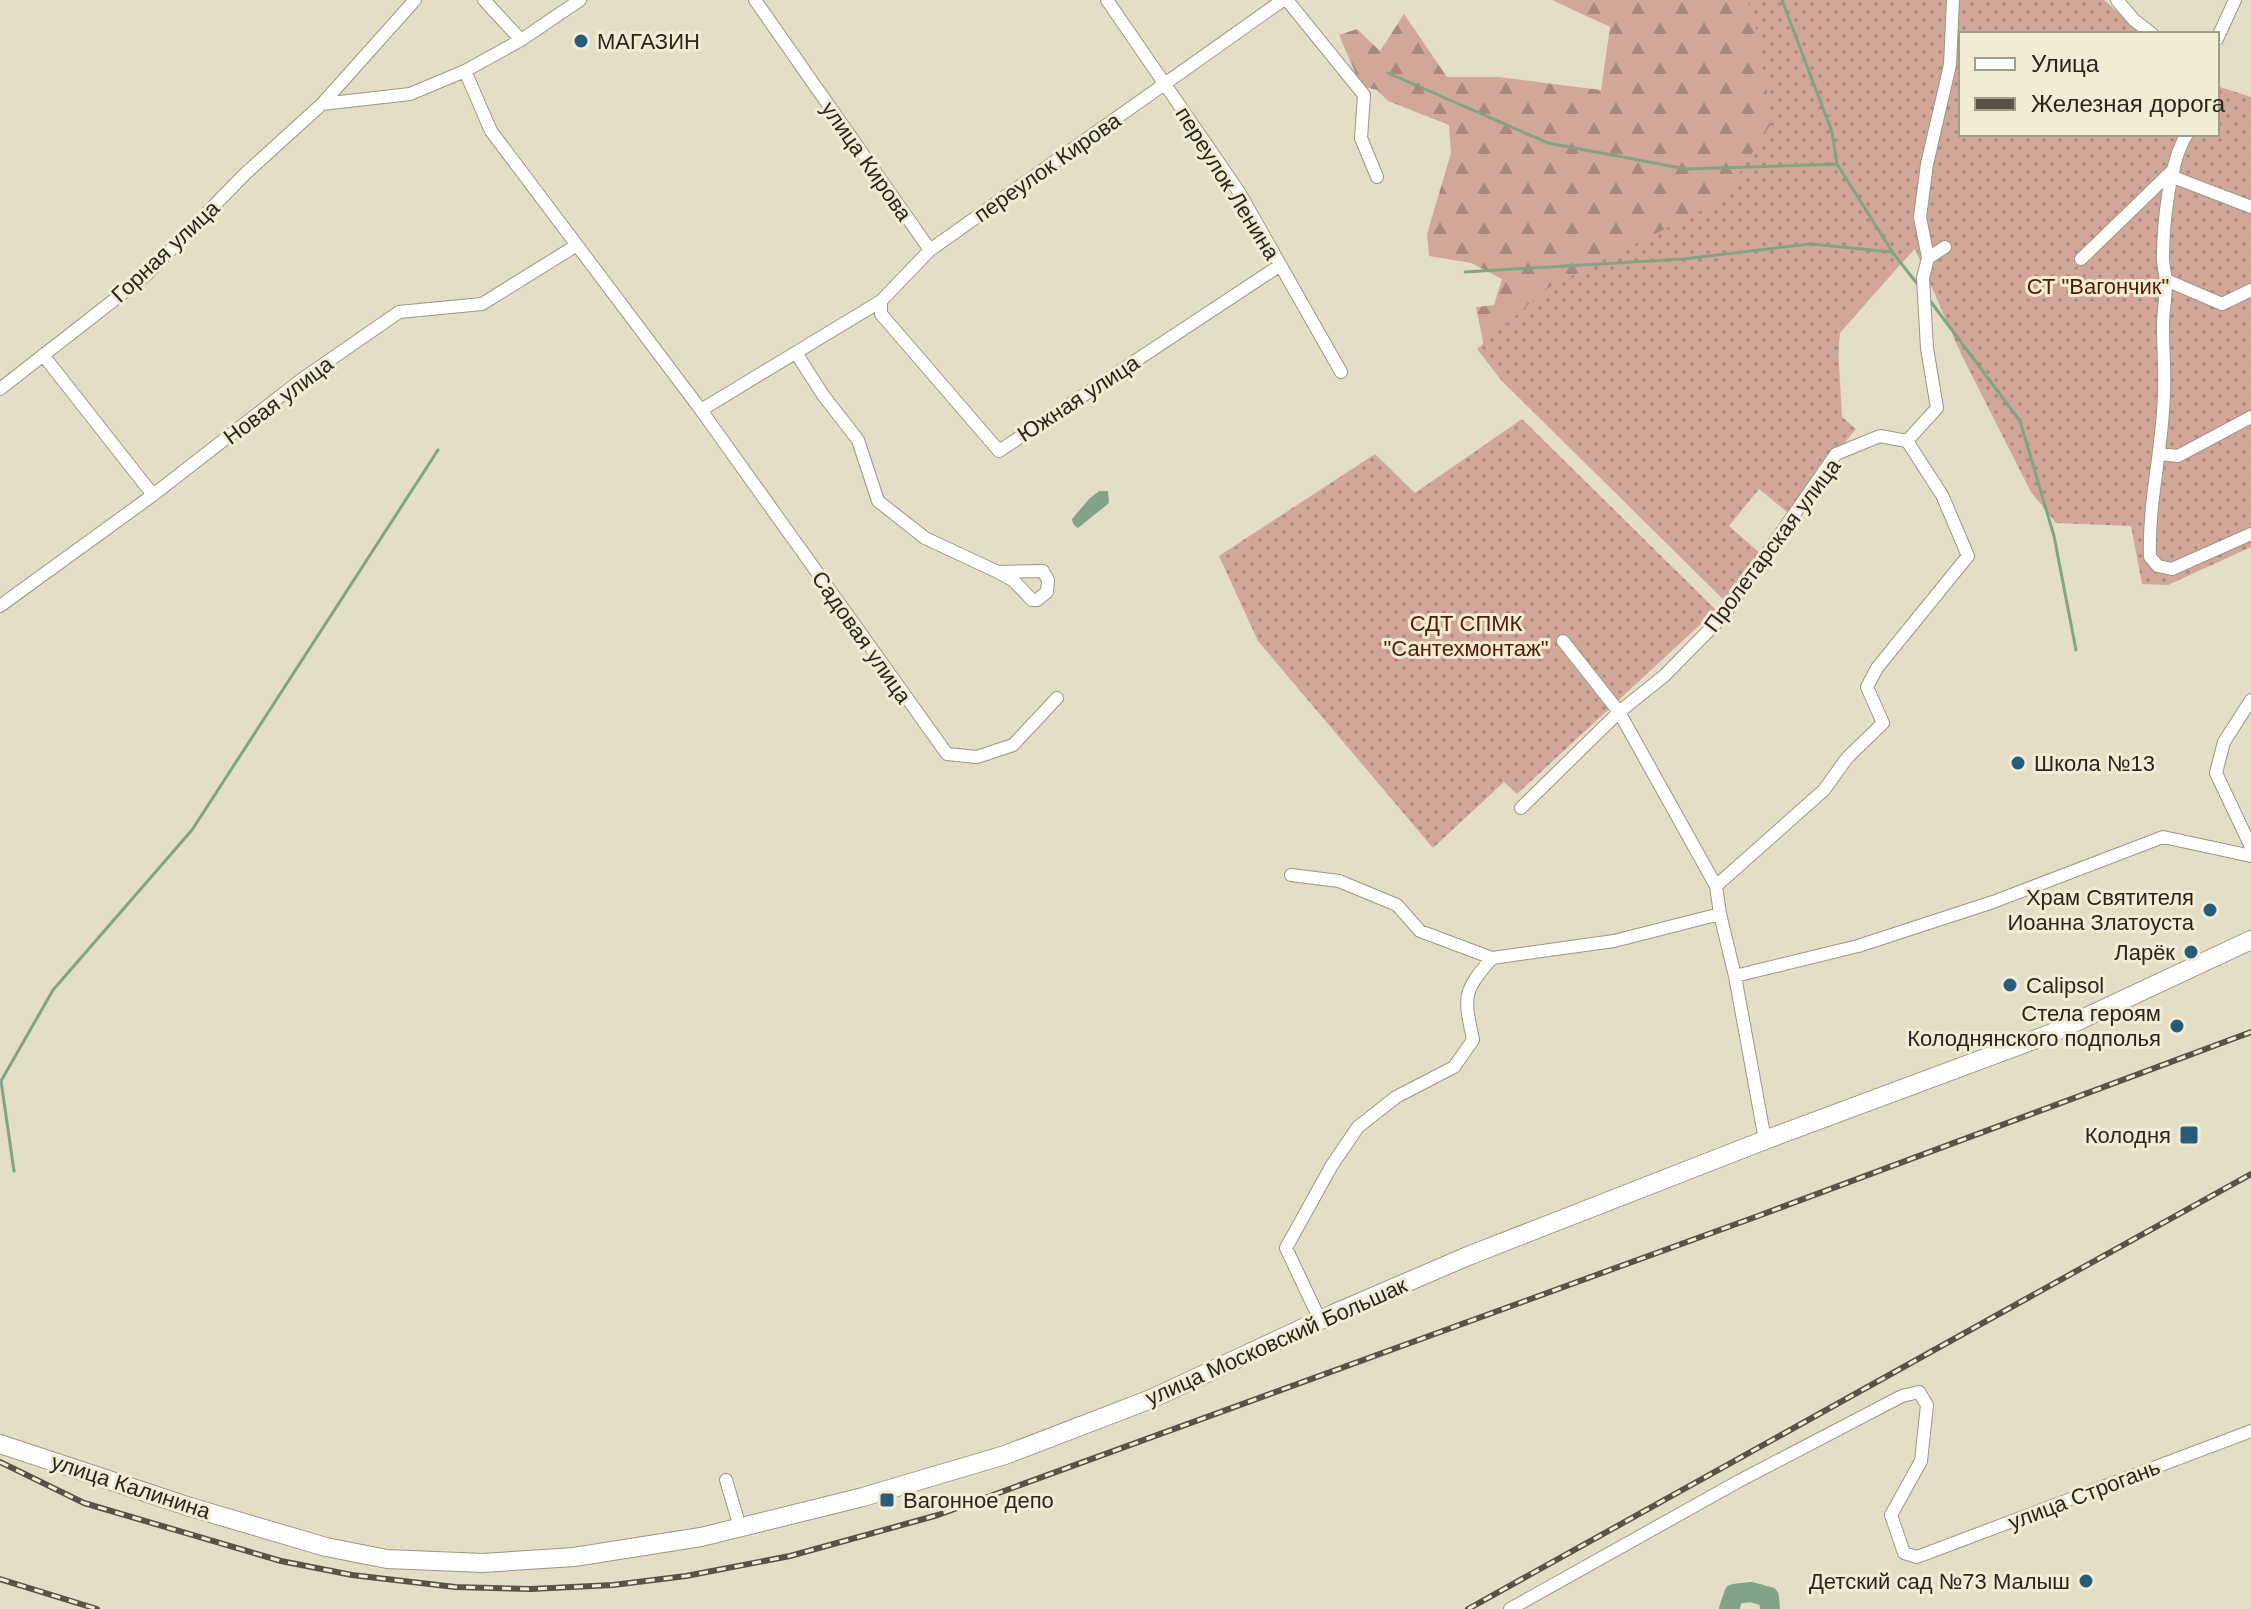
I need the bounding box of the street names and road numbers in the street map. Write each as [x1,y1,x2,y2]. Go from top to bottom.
street label: улица Кирова [816,97,917,226]
street label: переулок Ленина [1170,102,1285,265]
street label: переулок Кирова [969,107,1126,227]
street label: Горная улица [106,195,225,308]
street label: Южная улица [1013,349,1144,447]
street label: Новая улица [219,351,338,450]
street label: Пролетарская улица [1699,453,1846,637]
street label: Садовая улица [807,566,917,709]
street label: улица Московский Большак [1142,1272,1411,1410]
street label: улица Калинина [48,1449,214,1524]
street label: улица Строгань [2005,1454,2164,1535]

